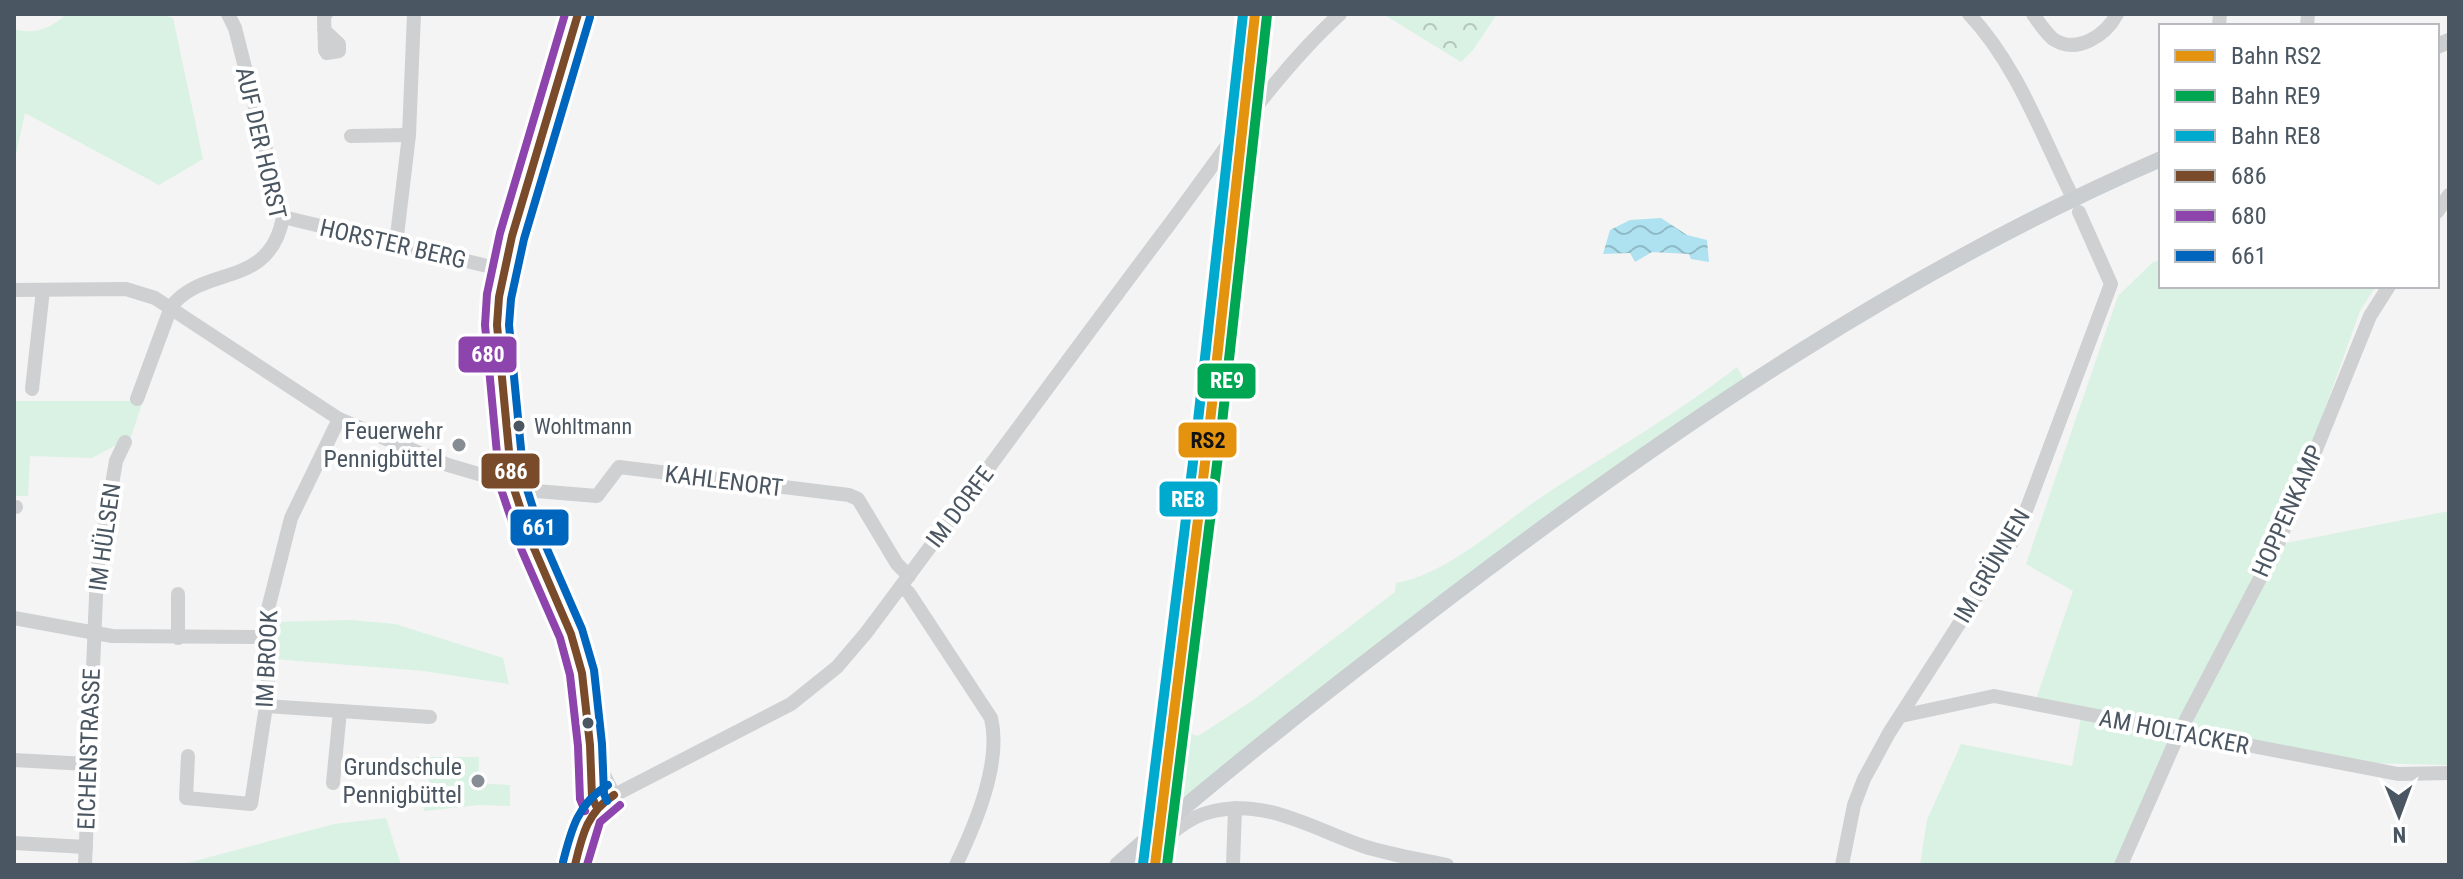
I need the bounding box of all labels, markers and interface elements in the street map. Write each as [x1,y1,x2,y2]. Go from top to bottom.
legend [2159,24,2439,288]
text: Bahn RS2 [2231,42,2321,70]
street label: AUF DER HORST [230,64,292,222]
text: Bahn RE9 [2231,82,2321,110]
text: Bahn RE8 [2231,122,2321,150]
text: 686 [2231,162,2267,190]
text: 680 [2231,202,2267,230]
street label: HORSTER BERG [317,214,469,274]
text: 661 [2231,242,2267,270]
line badge: 680 [457,335,518,374]
text: 680 [471,342,505,367]
line badge: RE9 [1196,362,1257,400]
text: RE9 [1210,368,1244,393]
place label: Wohltmann [534,414,632,439]
place label: Feuerwehr Pennigbüttel [324,417,443,473]
marker: Wohltmann [511,418,527,434]
line badge: RS2 [1177,421,1238,459]
text: RS2 [1190,428,1226,453]
marker: Feuerwehr Pennigbüttel [450,436,468,454]
street label: HOPPENKAMP [2247,441,2329,581]
line badge: 686 [480,452,541,490]
text: 686 [494,459,528,484]
street label: KAHLENORT [663,460,785,502]
street label: IM DORFE [921,461,999,553]
line badge: RE8 [1158,480,1219,518]
street label: IM HÜLSEN [84,481,126,593]
text: RE8 [1171,487,1205,512]
street label: IM GRÜNNEN [1948,504,2036,628]
line badge: 661 [509,508,570,547]
text: 661 [522,515,556,540]
street label: IM BROOK [250,610,284,708]
street label: EICHENSTRASSE [72,668,106,830]
street label: AM HOLTACKER [2097,704,2251,760]
unlabelled marker [580,715,596,731]
place label: Grundschule Pennigbüttel [343,753,462,809]
marker: Grundschule Pennigbüttel [469,772,487,790]
north arrow [2359,775,2439,855]
text: N [2392,822,2406,847]

